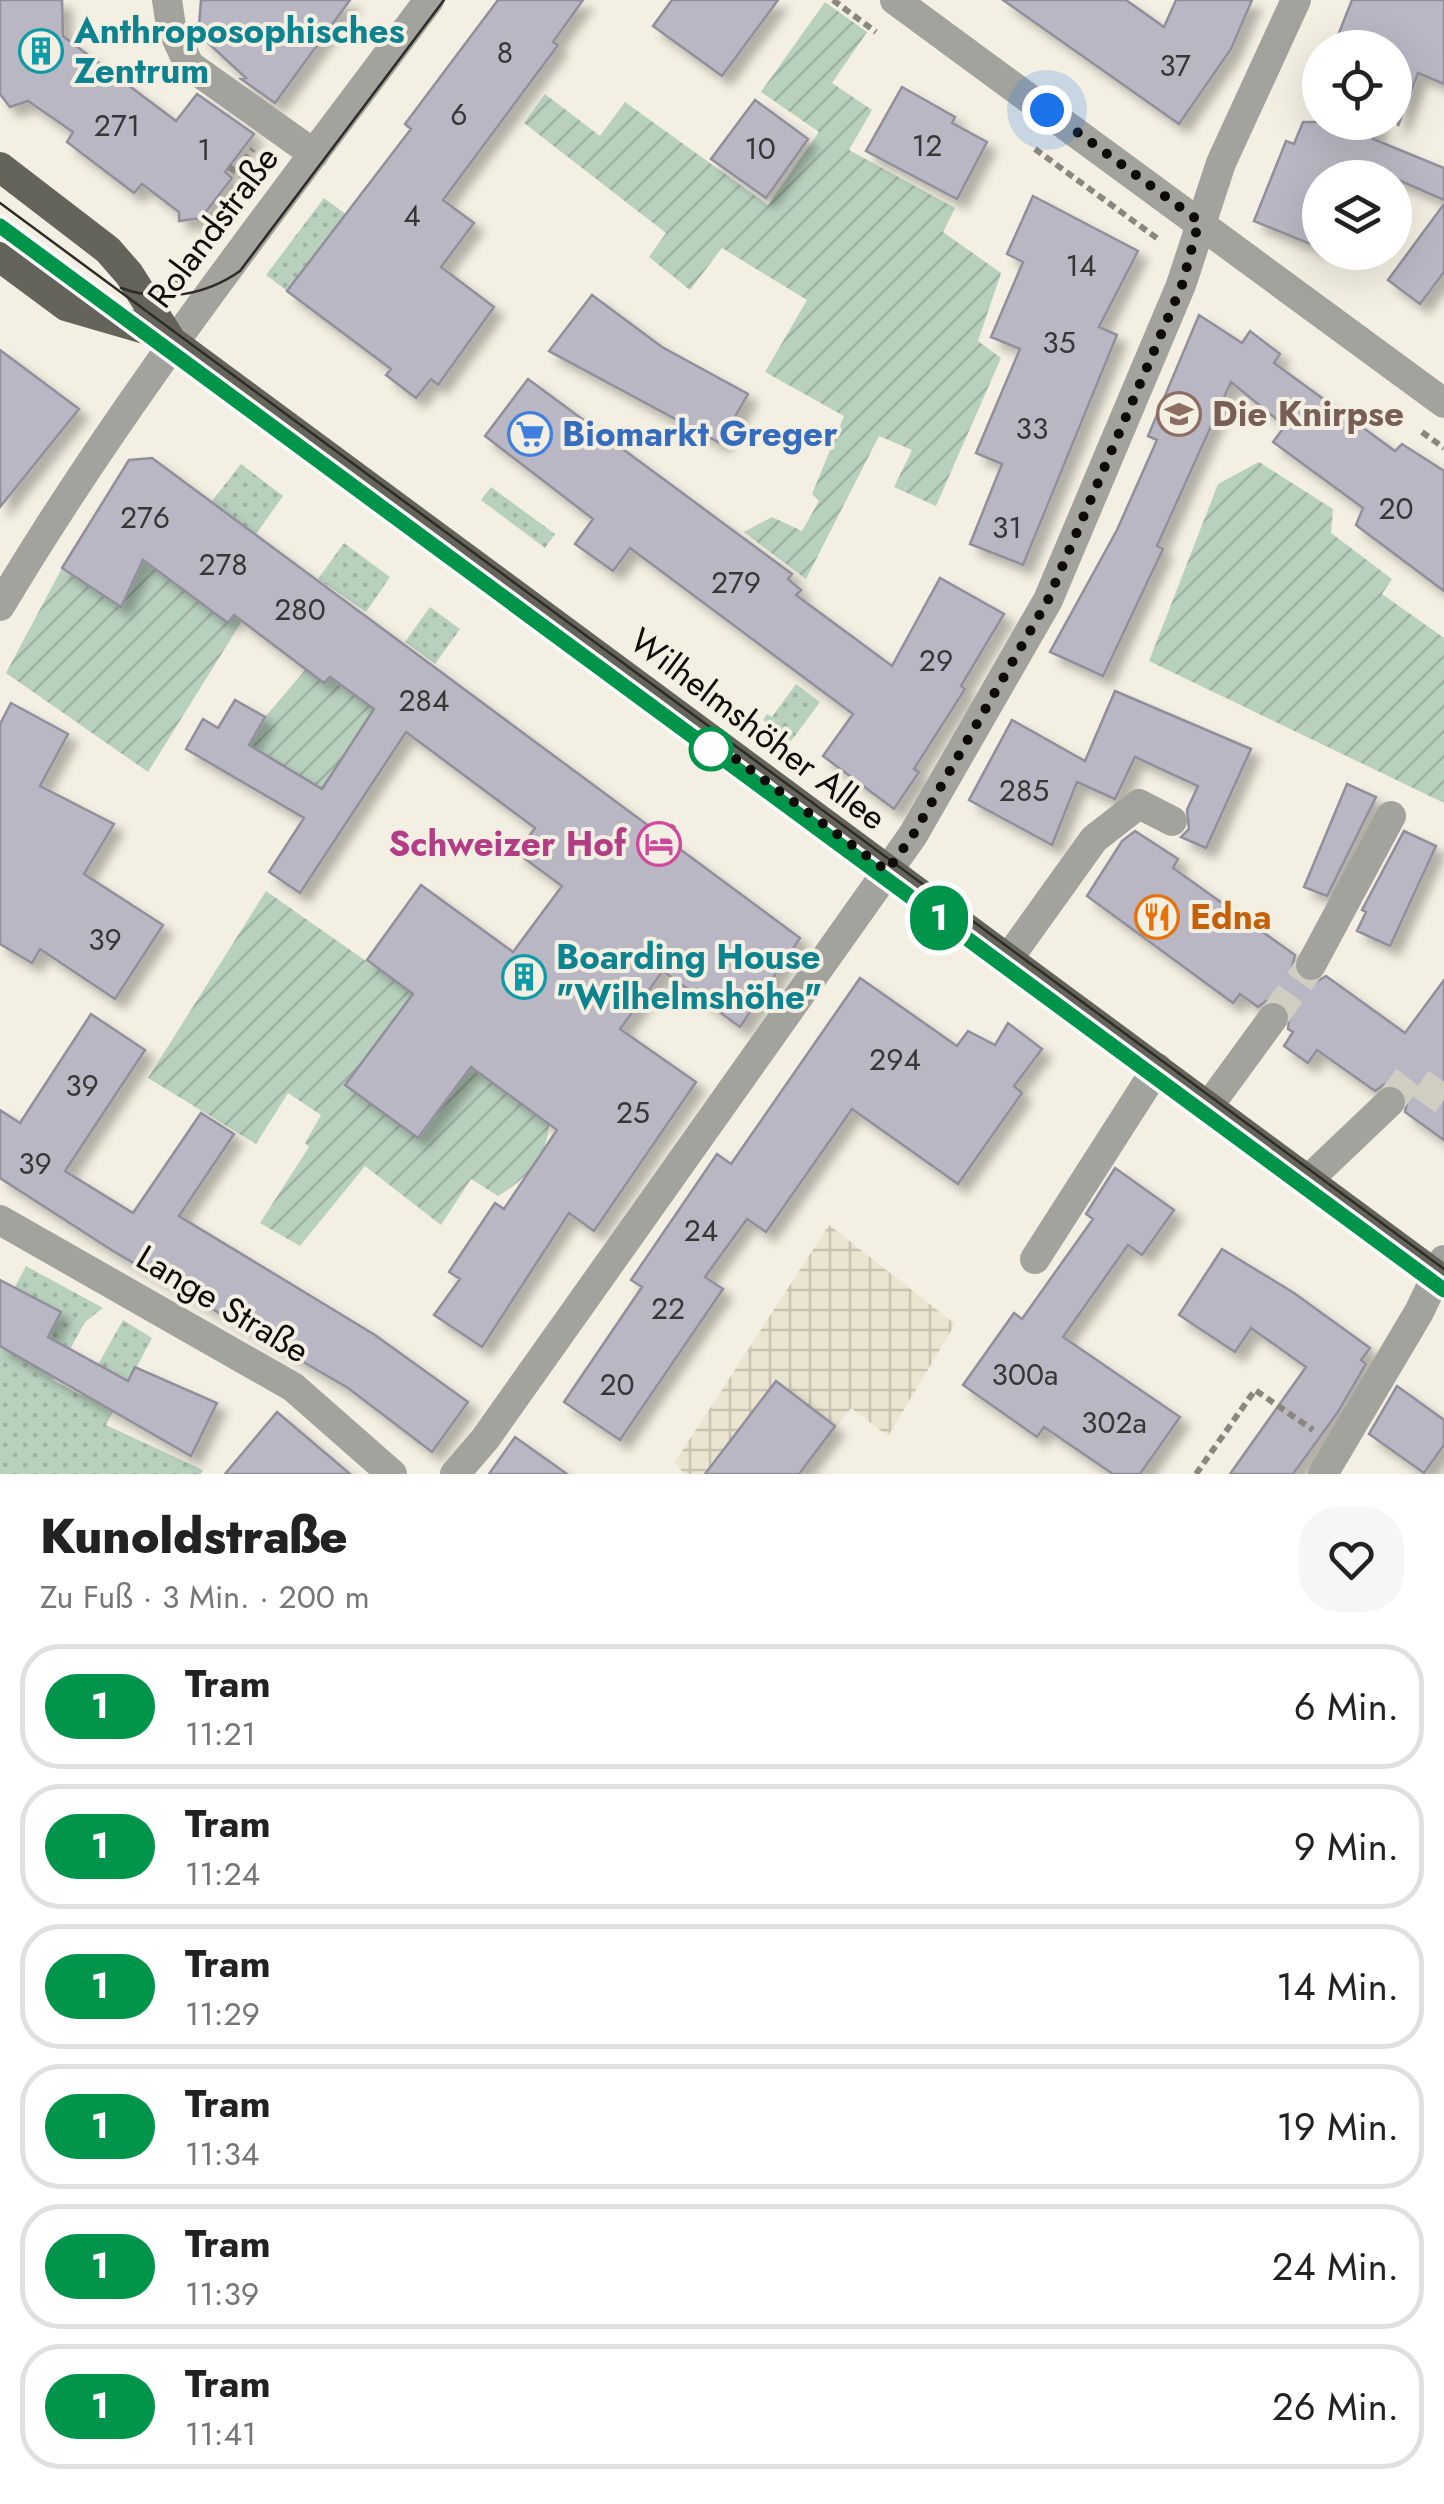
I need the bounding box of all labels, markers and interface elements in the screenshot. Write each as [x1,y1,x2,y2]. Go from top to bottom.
place label: Anthroposophisches Zentrum [73,6,405,96]
building icon: Anthroposophisches Zentrum [18,28,64,74]
map controls [1302,30,1412,270]
button: locate [1302,30,1412,140]
house number: 8 [497,31,513,74]
house number: 37 [1159,44,1191,87]
your location [1022,85,1072,135]
house number: 6 [450,93,468,136]
house number: 271 [94,104,140,147]
house number: 12 [912,124,942,167]
house number: 10 [744,127,776,170]
house number: 1 [197,128,211,171]
street label: Rolandstraße [136,136,290,318]
button: layers [1302,160,1412,270]
house number: 4 [403,194,421,237]
house number: 14 [1066,244,1097,287]
house number: 35 [1042,321,1076,364]
place label: Die Knirpse [1212,389,1404,439]
school or university icon: Die Knirpse [1156,391,1202,437]
house number: 33 [1016,407,1048,450]
place label: Biomarkt Greger [562,409,838,459]
supermarket icon: Biomarkt Greger [507,411,553,457]
house number: 20 [1378,487,1414,530]
house number: 276 [120,496,170,539]
house number: 31 [992,506,1022,549]
house number: 278 [198,543,248,586]
house number: 279 [711,561,761,604]
house number: 280 [274,588,326,631]
street label: Wilhelmshöher Allee [619,616,897,842]
house number: 29 [919,639,953,682]
house number: 284 [399,679,449,722]
unlabelled marker [690,728,732,770]
house number: 285 [999,769,1049,812]
place label: Schweizer Hof [388,819,628,869]
hotel icon: Schweizer Hof [636,821,682,867]
line badge: 1 [906,886,972,950]
place label: Edna [1190,892,1272,942]
text: 1 [930,893,948,943]
restaurant icon: Edna [1134,894,1180,940]
house number: 39 [88,918,122,961]
place label: Boarding House "Wilhelmshöhe" [556,932,822,1022]
building icon: Boarding House "Wilhelmshöhe" [501,954,547,1000]
house number: 294 [869,1038,921,1081]
house number: 39 [65,1064,99,1107]
house number: 25 [616,1091,650,1134]
house number: 39 [18,1142,52,1185]
house number: 24 [684,1209,718,1252]
street label: Lange Straße [127,1233,319,1375]
house number: 22 [651,1287,685,1330]
house number: 300a [992,1353,1058,1396]
house number: 20 [599,1363,635,1406]
house number: 302a [1081,1401,1147,1444]
text: Kunoldstraße [40,1502,348,1571]
button: heart [1299,1507,1404,1612]
text: Zu Fuß · 3 Min. · 200 m [40,1574,370,1620]
text: Tram [185,1656,271,1711]
text: 6 Min. [1294,1679,1399,1734]
text: 1 [91,1681,109,1731]
text: 11:21 [185,1711,256,1757]
text: Tram [185,1796,271,1851]
text: 9 Min. [1294,1819,1399,1874]
text: 1 [91,1821,109,1871]
text: 11:24 [185,1851,260,1897]
text: Tram [185,1936,271,1991]
text: 14 Min. [1276,1959,1399,2014]
text: 1 [91,1961,109,2011]
text: 11:29 [185,1991,260,2037]
text: Tram [185,2076,271,2131]
text: 19 Min. [1277,2099,1399,2154]
text: 1 [91,2101,109,2151]
text: 11:34 [185,2131,260,2177]
text: Tram [185,2216,271,2271]
text: 24 Min. [1272,2239,1399,2294]
text: 1 [91,2241,109,2291]
text: 11:39 [185,2271,259,2317]
text: Tram [185,2356,271,2411]
text: 26 Min. [1272,2379,1399,2434]
text: 1 [91,2381,109,2431]
text: 11:41 [185,2411,256,2457]

